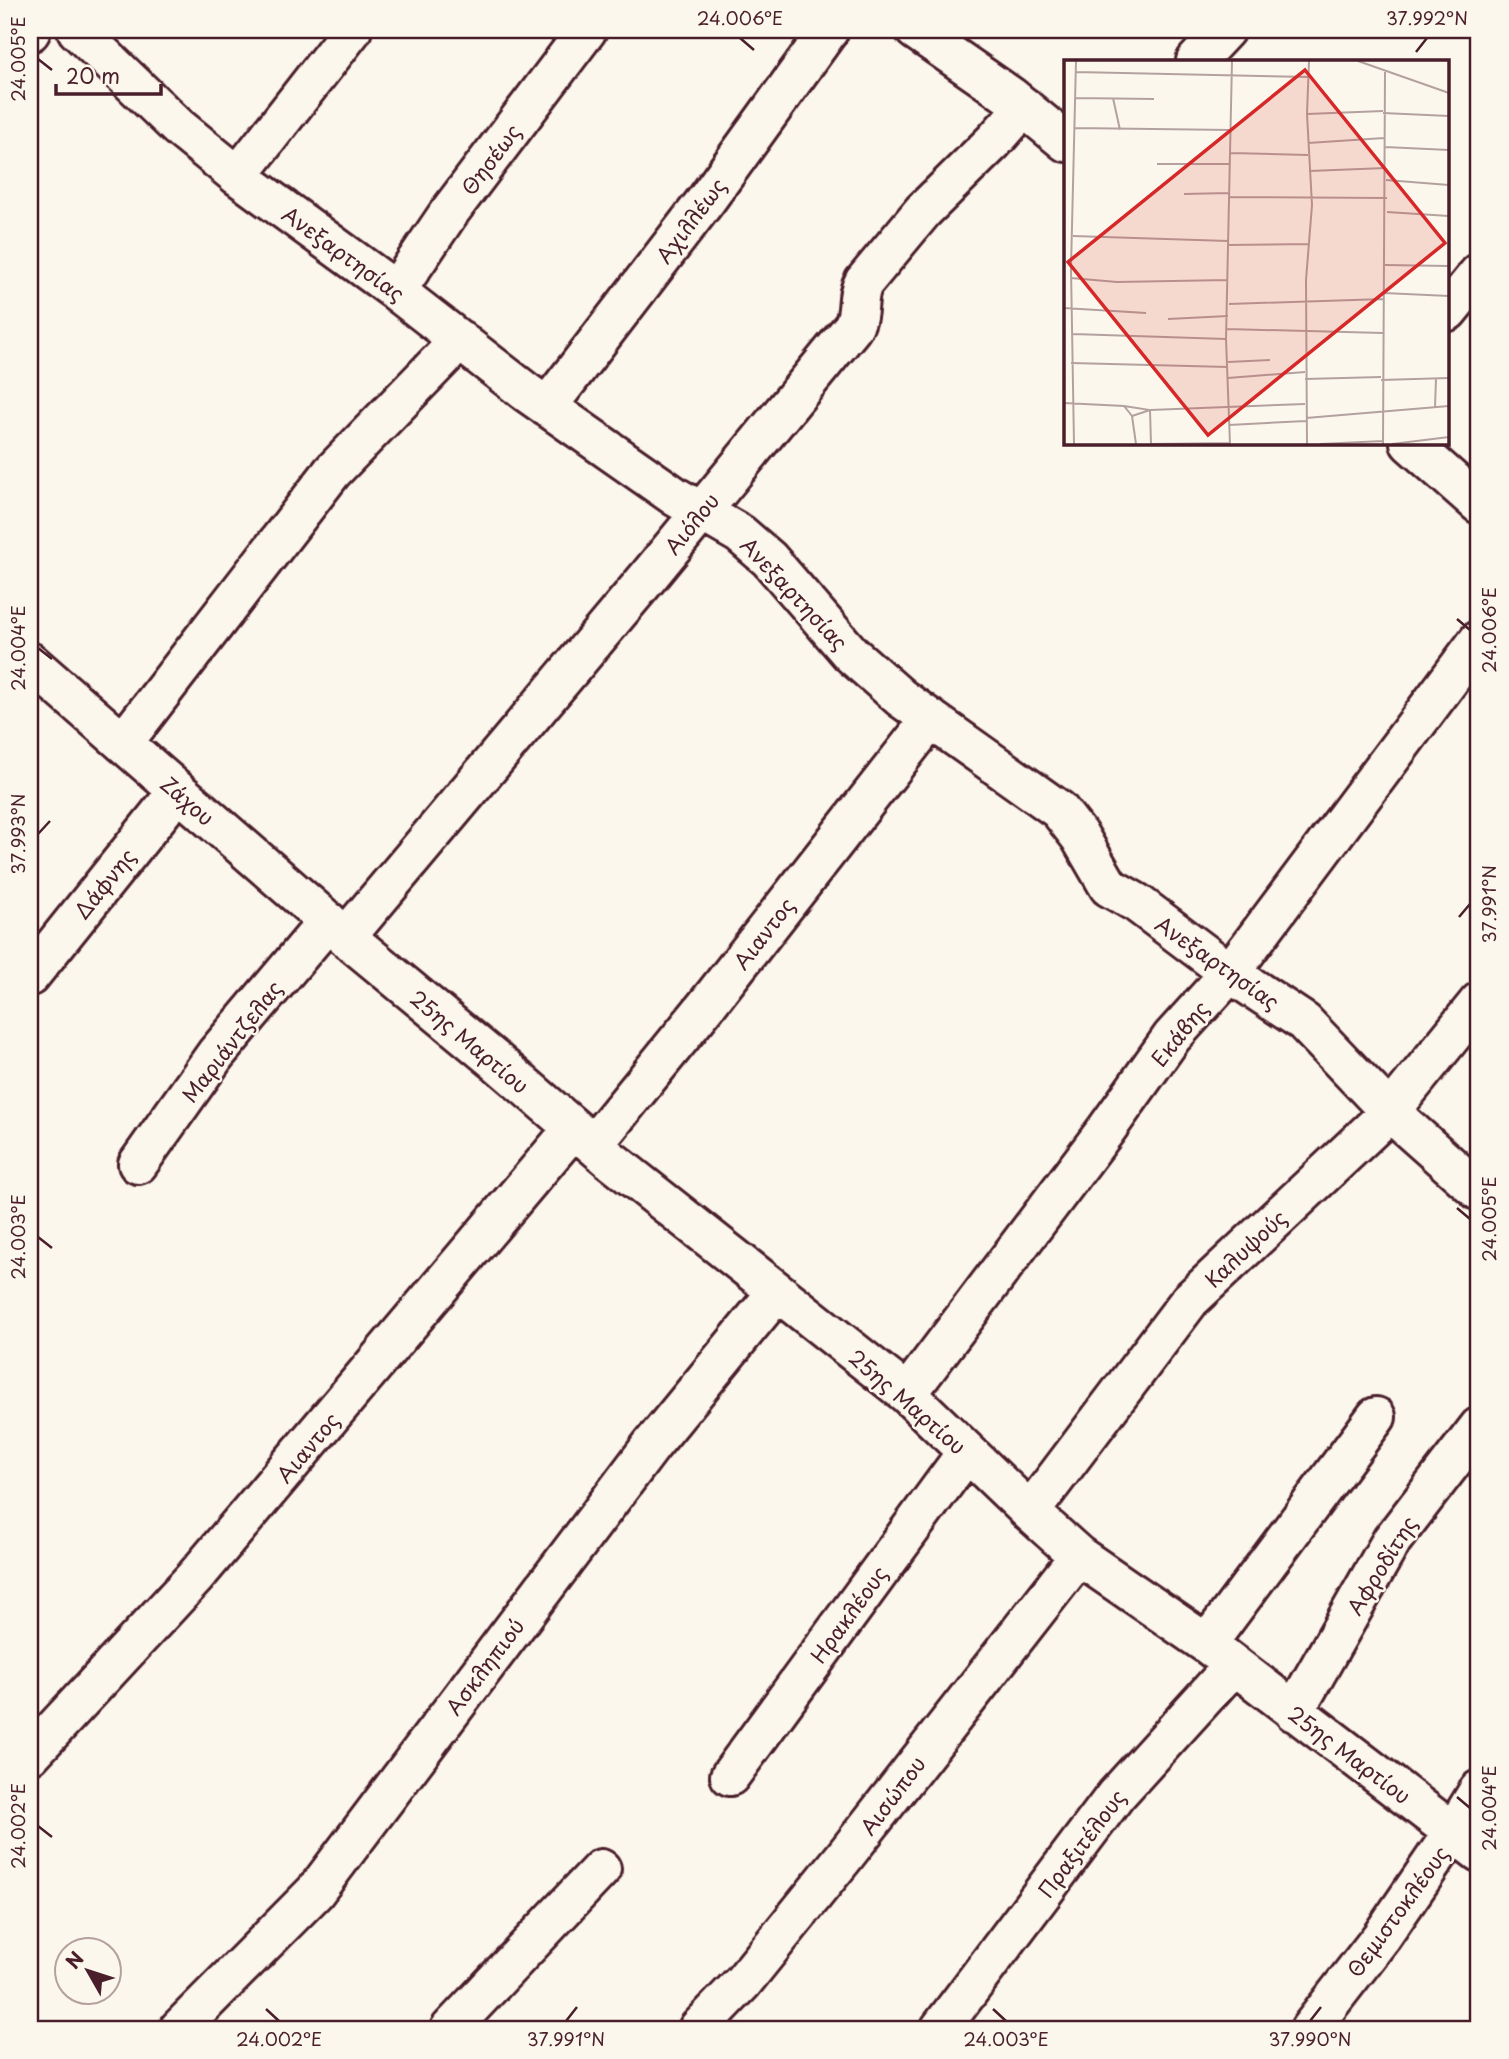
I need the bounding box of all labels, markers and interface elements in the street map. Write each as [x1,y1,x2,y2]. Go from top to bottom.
text: 24.006°E [697,4,783,31]
text: 37.992°N [1386,4,1468,31]
text: 24.005°E [4,16,31,102]
scale bar [56,52,161,96]
text: 20 m [66,59,120,91]
inset map [1064,60,1450,444]
street label: Θησέως [453,117,527,201]
street label: Αχιλλέως [647,171,733,269]
street label: Ανεξαρτησίας [276,198,412,309]
street label: Αιόλου [656,485,726,561]
street label: Ανεξαρτησίας [734,529,856,657]
text: 24.006°E [1475,587,1502,673]
text: 24.004°E [4,605,31,691]
street label: Ζάχου [154,768,222,832]
text: 37.993°N [4,793,31,875]
street label: Δάφνης [66,841,142,925]
text: 37.991°N [1475,865,1502,943]
street label: Αιαντος [725,890,801,976]
street label: Ανεξαρτησίας [1150,907,1287,1017]
street label: Μαριάντζελας [173,973,289,1109]
street label: 25ης Μαρτίου [404,982,536,1100]
street label: Εκάβης [1142,993,1216,1073]
text: 24.005°E [1475,1176,1502,1262]
text: 24.003°E [4,1194,31,1280]
street label: Καλυψούς [1197,1202,1293,1294]
street label: 25ης Μαρτίου [842,1341,974,1461]
street label: Αιαντος [268,1405,346,1489]
street label: Αφροδίτης [1338,1509,1424,1621]
street label: Ηρακλέους [802,1559,894,1669]
street label: Ασκληπιού [437,1611,531,1721]
street label: 25ης Μαρτίου [1282,1697,1418,1811]
street label: Αισώπου [852,1749,932,1841]
text: 24.004°E [1475,1765,1502,1851]
street label: Πραξιτέλους [1030,1782,1132,1904]
text: 24.002°E [4,1783,31,1869]
street label: Θεμιστοκλέους [1338,1839,1456,1983]
north arrow [52,1937,122,2007]
text: N [58,1945,90,1974]
text: 24.002°E [236,2025,322,2052]
text: 37.991°N [527,2025,605,2052]
text: 24.003°E [963,2025,1049,2052]
text: 37.990°N [1268,2025,1352,2052]

